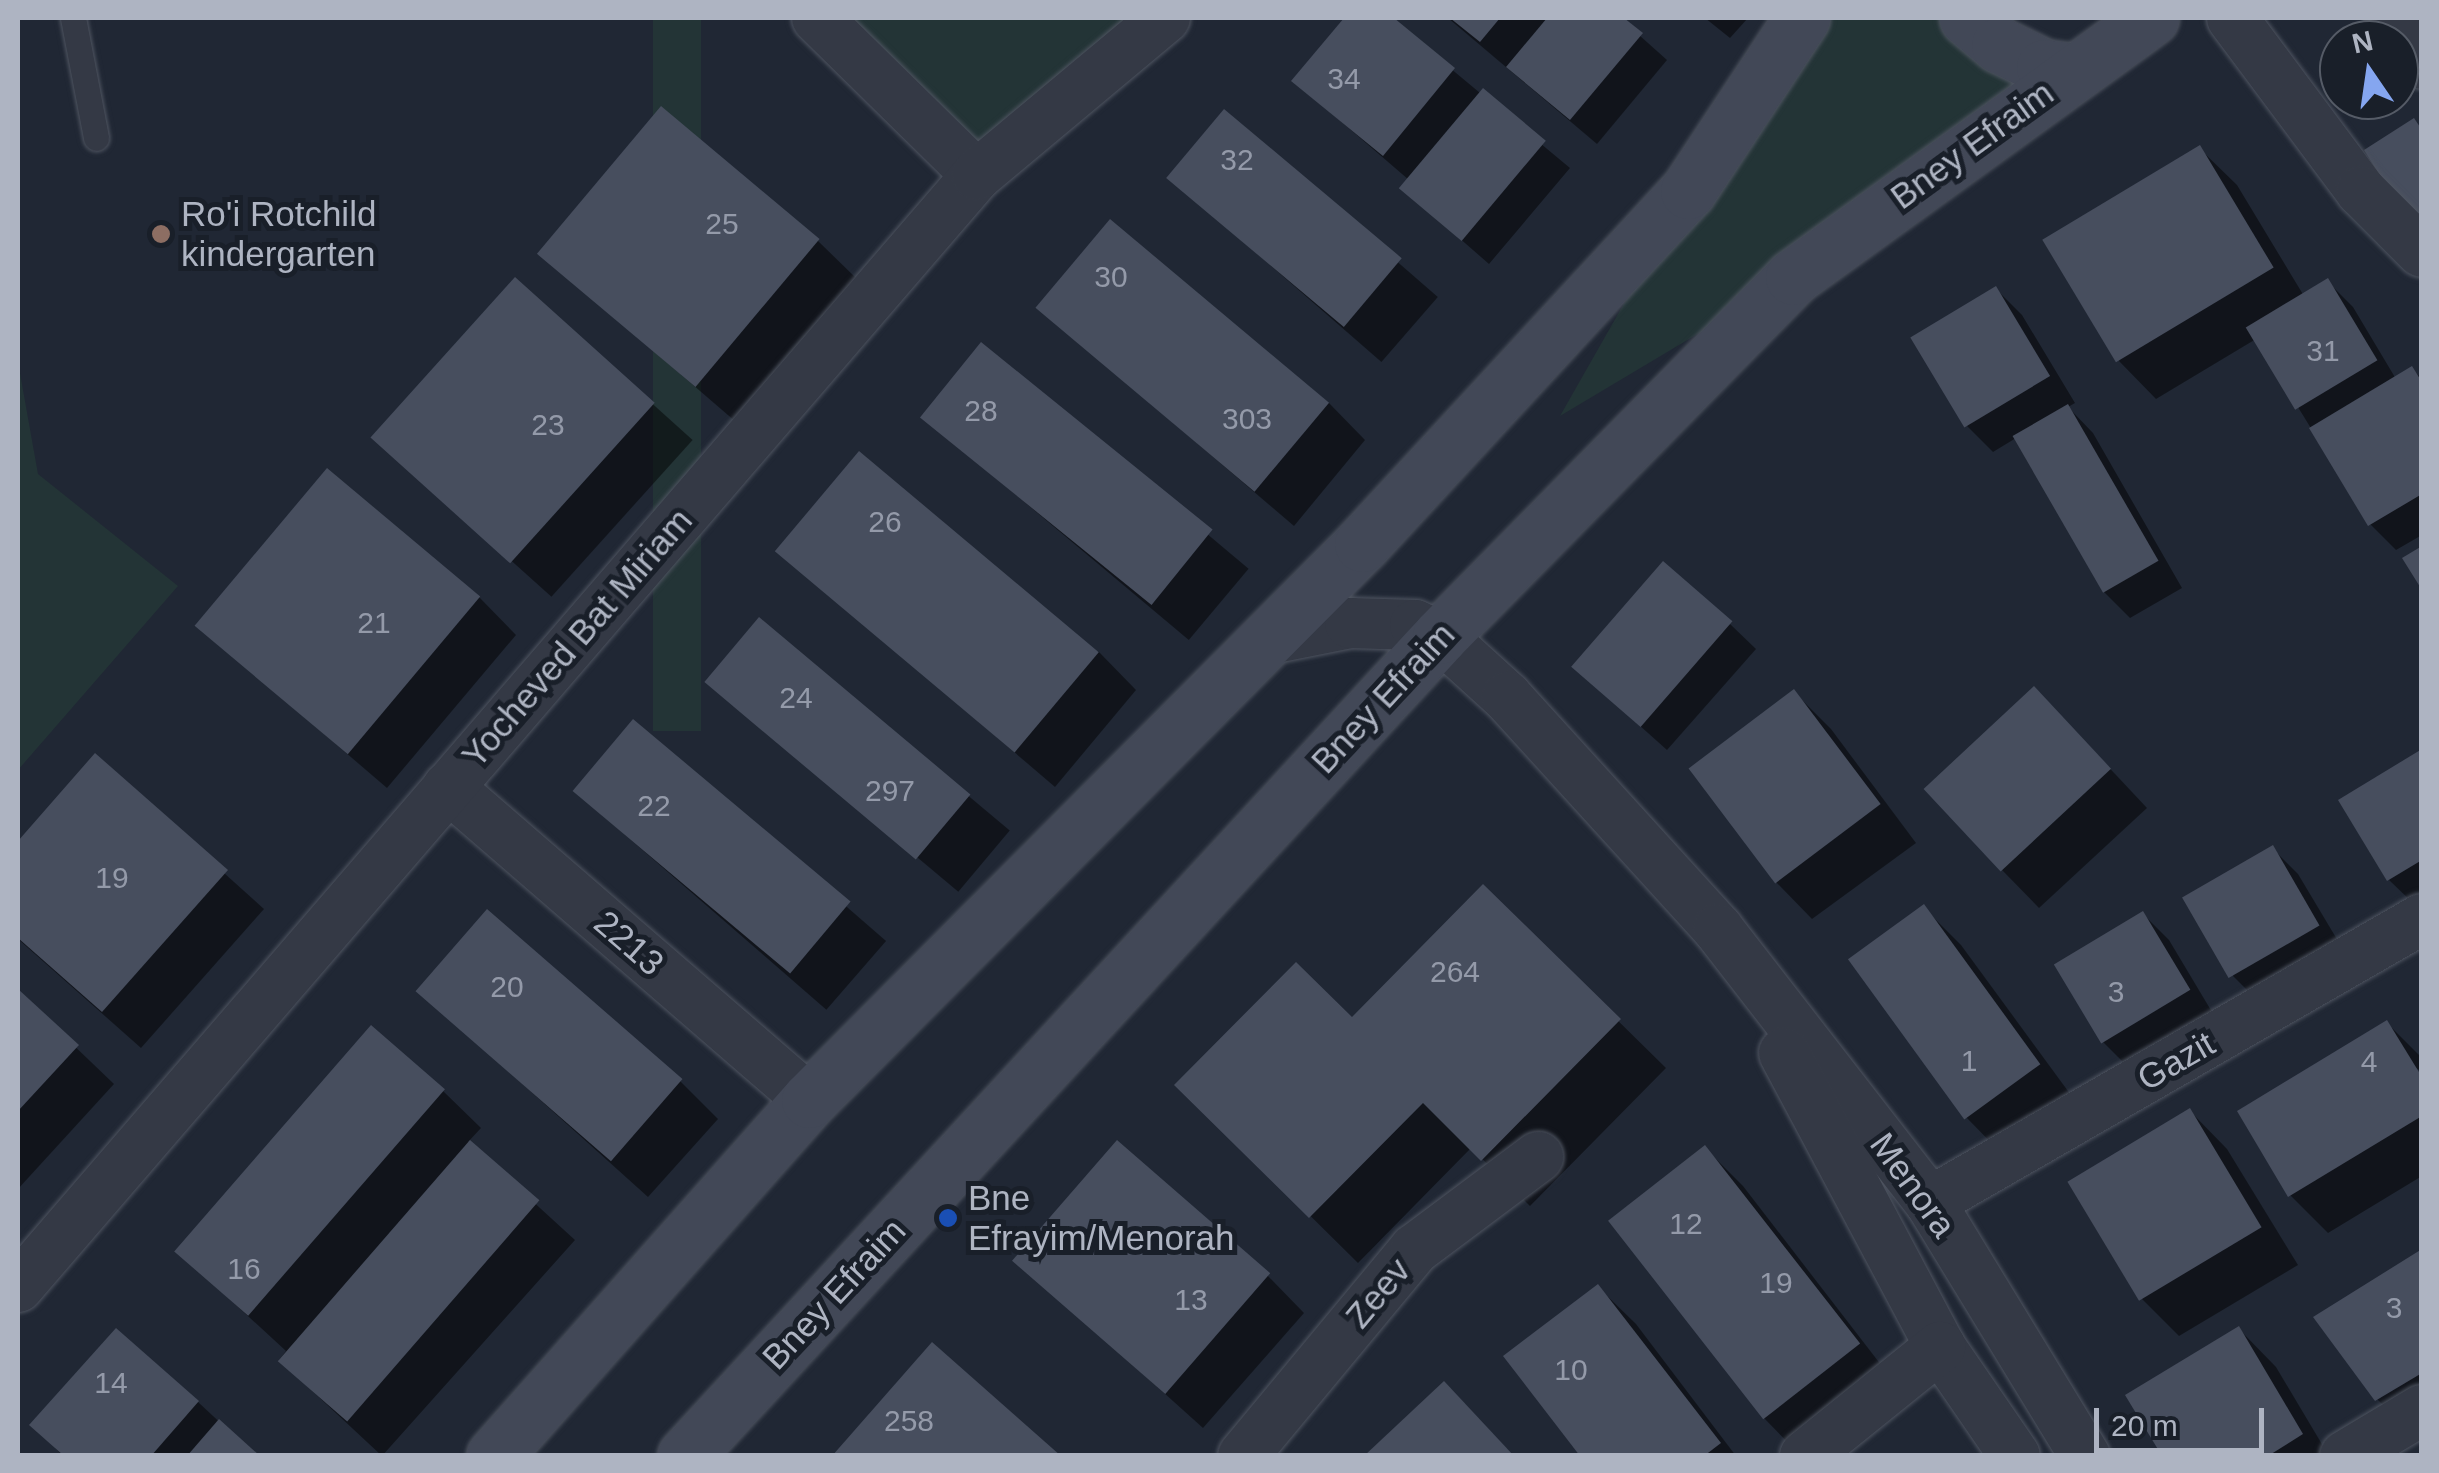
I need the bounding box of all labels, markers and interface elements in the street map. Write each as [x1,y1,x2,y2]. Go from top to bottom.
north arrow [2319,20,2419,120]
text: N [2349,25,2376,60]
house number: 34 [1327,61,1361,97]
street label: Bney Efraim [1883,72,2061,218]
house number: 32 [1220,142,1254,178]
place label: Ro'i Rotchild kindergarten [181,193,376,275]
house number: 25 [705,206,739,242]
marker: Ro'i Rotchild kindergarten [150,223,172,245]
house number: 30 [1094,259,1128,295]
house number: 31 [2306,333,2340,369]
house number: 28 [964,393,998,429]
house number: 303 [1222,401,1272,437]
house number: 23 [531,407,565,443]
street label: Yocheved Bat Miriam [453,500,701,776]
house number: 26 [868,504,902,540]
house number: 21 [357,605,391,641]
street label: Bney Efraim [1303,614,1463,782]
house number: 24 [779,680,813,716]
house number: 297 [865,773,915,809]
house number: 22 [637,788,671,824]
house number: 19 [95,860,129,896]
street label: 2213 [586,902,672,984]
house number: 264 [1430,954,1480,990]
house number: 20 [490,969,524,1005]
house number: 3 [2108,974,2124,1010]
street label: Gazit [2130,1022,2222,1100]
house number: 1 [1961,1043,1977,1079]
house number: 4 [2361,1044,2377,1080]
street label: Menora [1861,1125,1965,1245]
place label: Bne Efrayim/Menorah [968,1177,1234,1259]
house number: 12 [1669,1206,1703,1242]
marker: Bne Efrayim/Menorah [937,1207,959,1229]
street label: Bney Efraim [754,1210,914,1378]
street label: Zeev [1337,1250,1419,1336]
house number: 16 [227,1251,261,1287]
house number: 19 [1759,1265,1793,1301]
house number: 13 [1174,1282,1208,1318]
house number: 3 [2386,1290,2402,1326]
house number: 10 [1554,1352,1588,1388]
house number: 14 [94,1365,128,1401]
scale bar [2099,1388,2269,1450]
house number: 258 [884,1403,934,1439]
text: 20 m [2111,1409,2178,1442]

